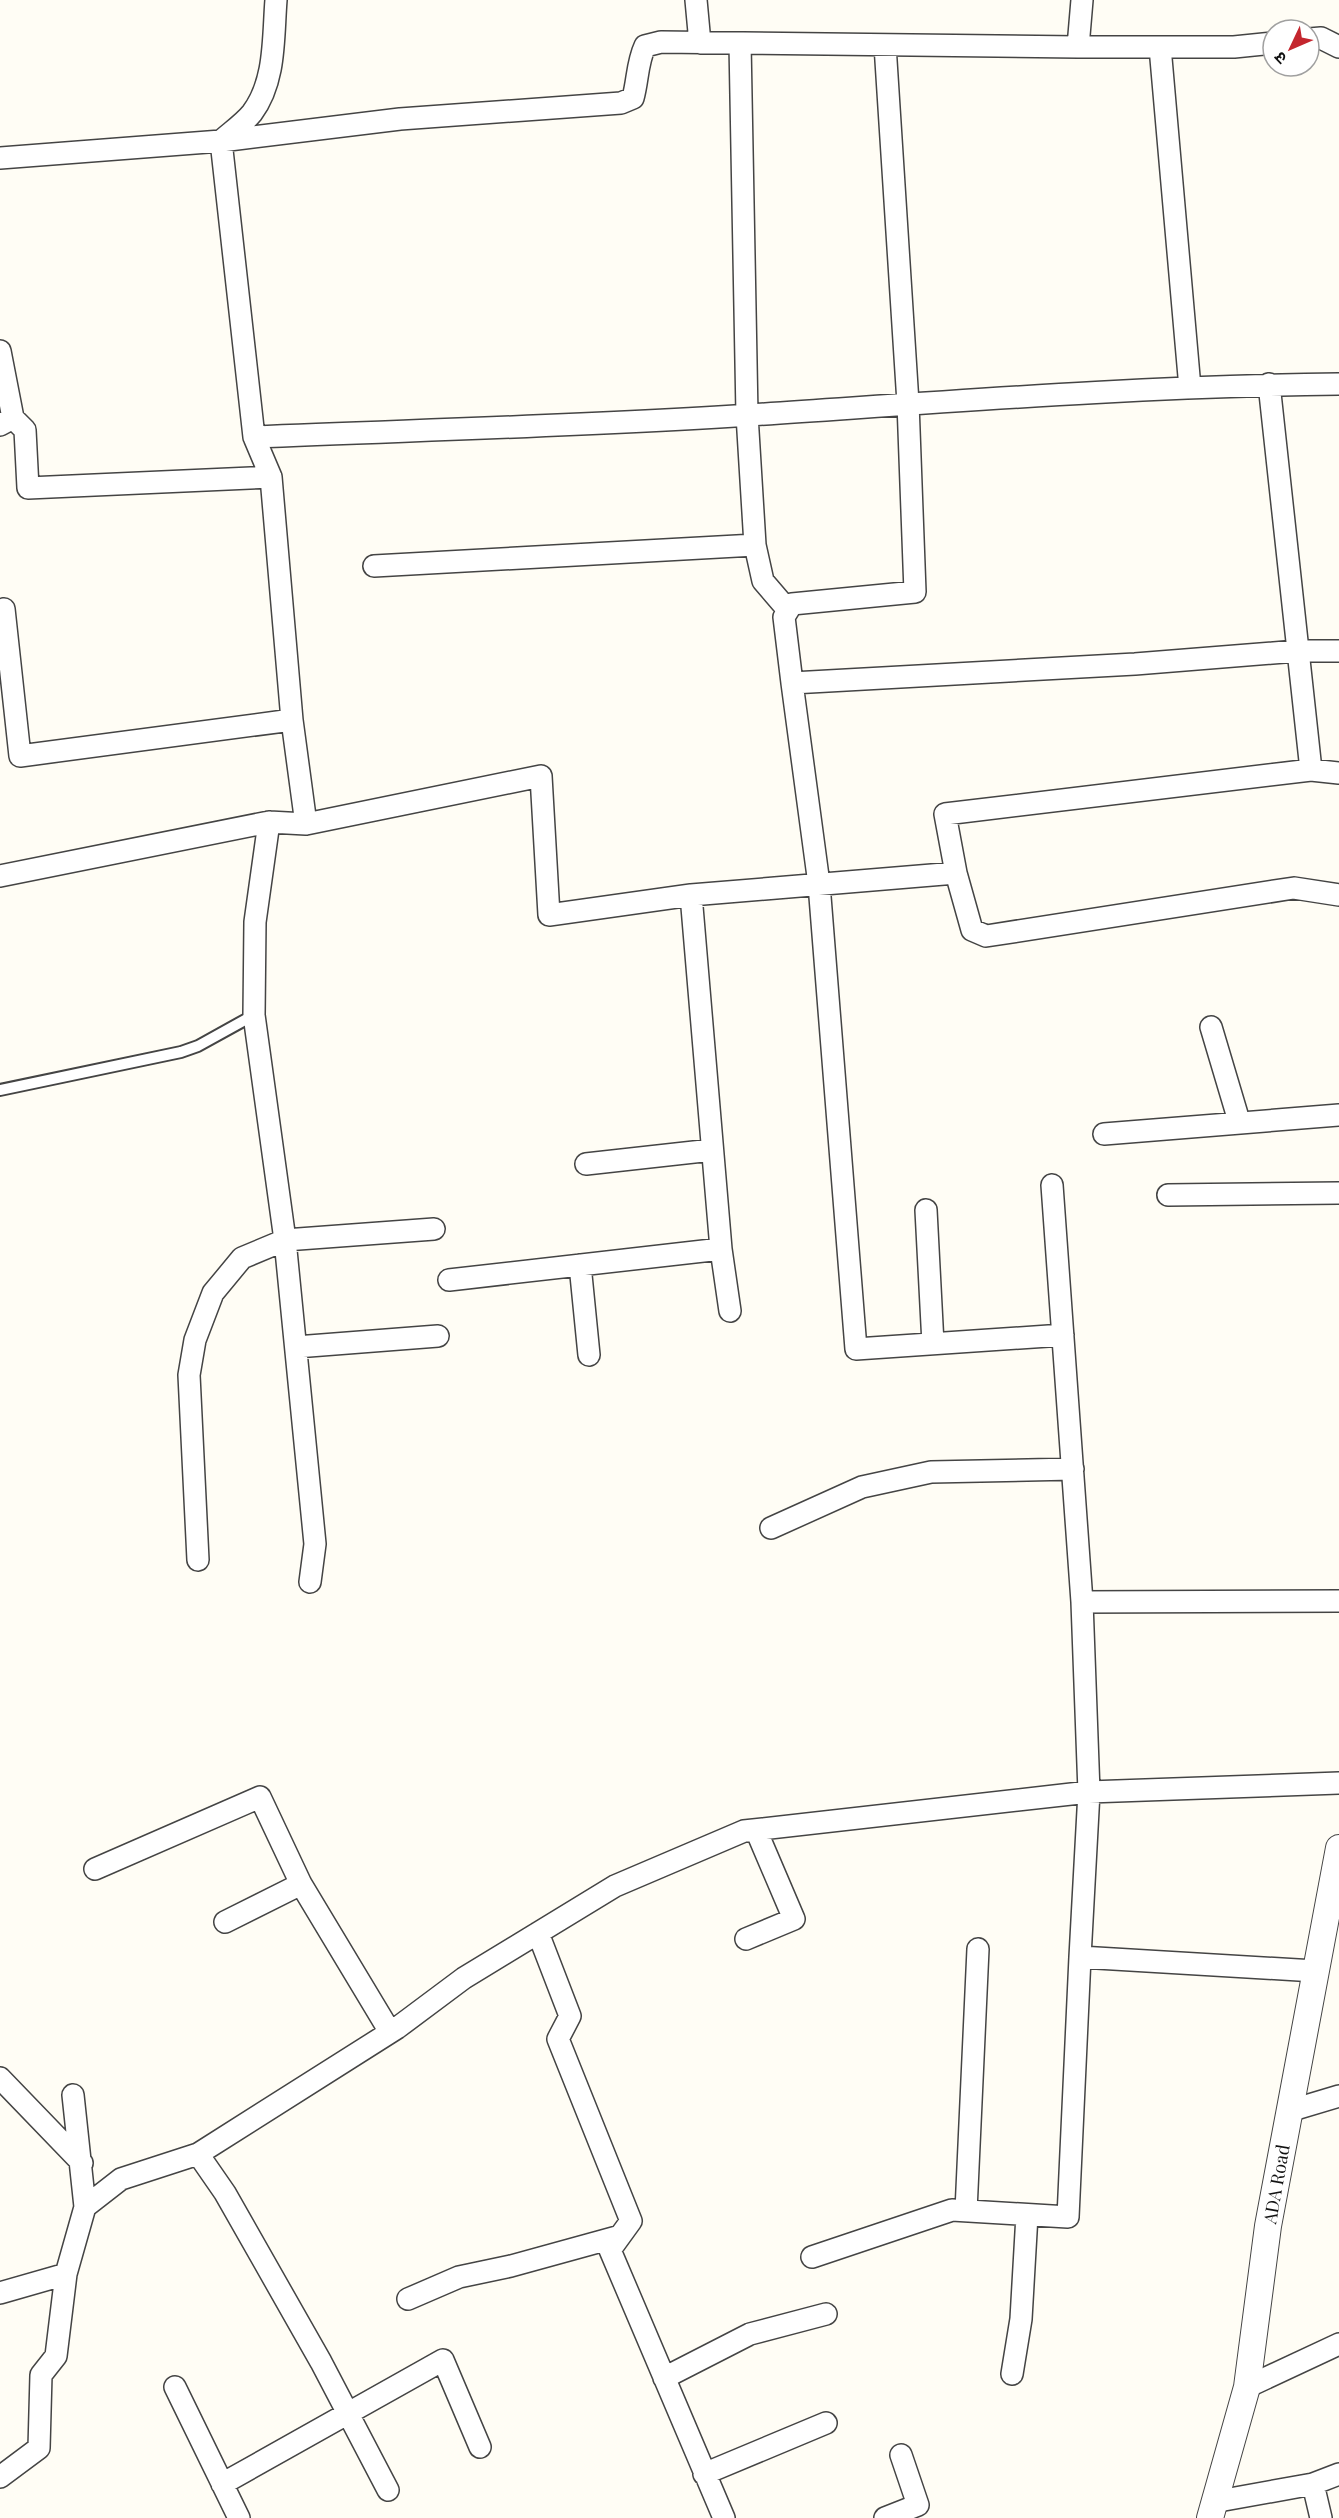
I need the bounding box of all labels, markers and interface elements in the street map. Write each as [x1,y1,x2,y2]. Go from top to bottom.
north arrow [1261,18,1321,78]
text: उ [1269,48,1291,69]
street label: ADA Road [1257,2142,1295,2227]

